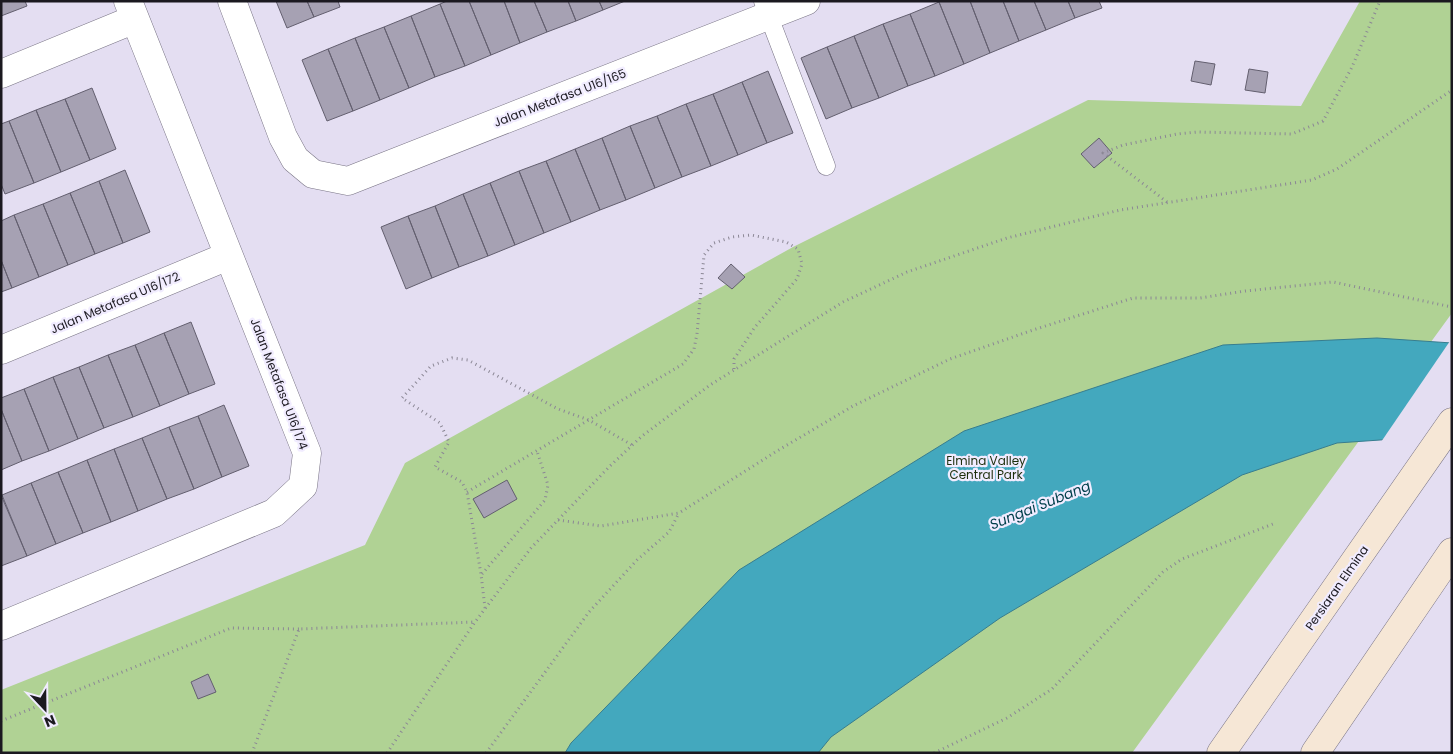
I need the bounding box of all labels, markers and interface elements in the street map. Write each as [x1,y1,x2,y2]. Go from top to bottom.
street label: Jalan Metafasa U16/165 [491,64,628,131]
street label: Jalan Metafasa U16/172 [48,268,182,337]
street label: Jalan Metafasa U16/174 [247,316,313,452]
park label: Elmina Valley Central Park [946,452,1026,483]
water label: Sungai Subang [987,475,1094,534]
street label: Persiaran Elmina [1301,542,1372,634]
north arrow [20,684,70,734]
text: N [41,710,58,732]

